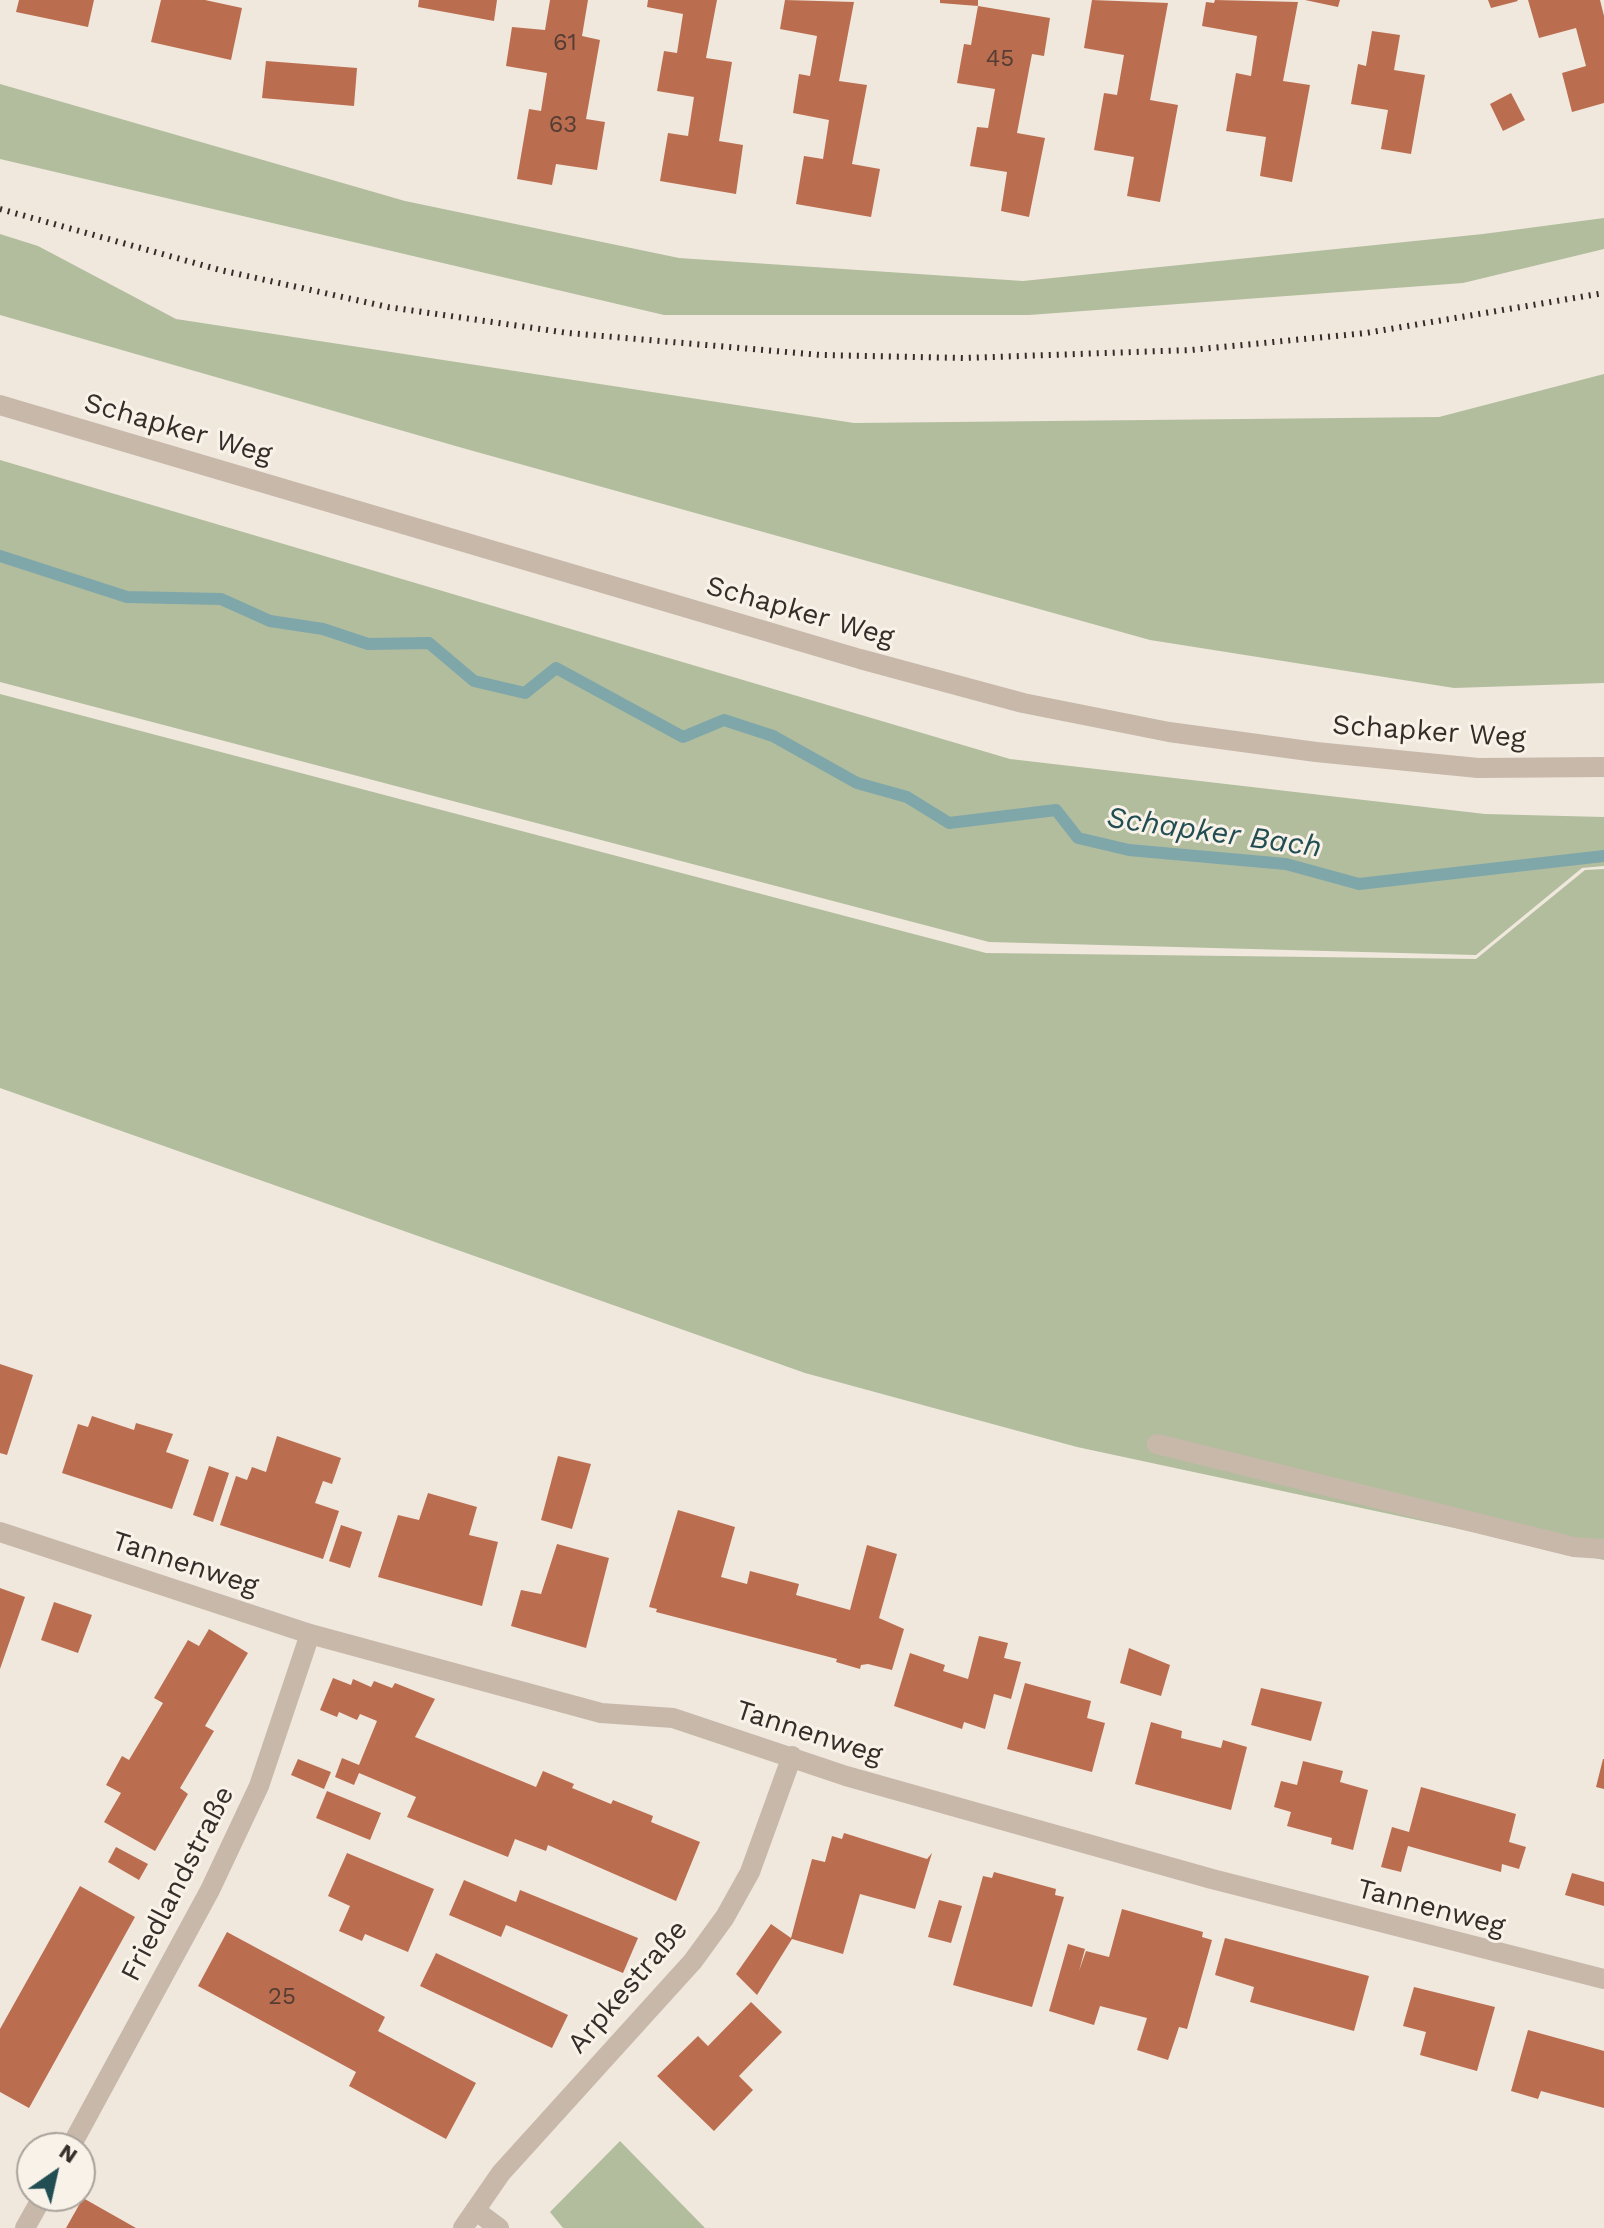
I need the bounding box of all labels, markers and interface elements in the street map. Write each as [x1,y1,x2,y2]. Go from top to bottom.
house number: 61 [553,29,577,57]
house number: 45 [986,45,1014,73]
house number: 63 [549,111,577,139]
street label: Schapker Weg [80,386,276,472]
street label: Schapker Weg [702,569,898,655]
street label: Schapker Weg [1331,708,1527,756]
water label: Schapker Bach [1104,800,1324,866]
street label: Tannenweg [108,1525,262,1603]
street label: Tannenweg [732,1694,886,1772]
street label: Friedlandstraße [114,1781,242,1987]
street label: Tannenweg [1353,1872,1509,1944]
street label: Arpkestraße [561,1913,695,2061]
house number: 25 [268,1983,296,2011]
north arrow [16,2132,96,2212]
text: N [55,2138,82,2168]

